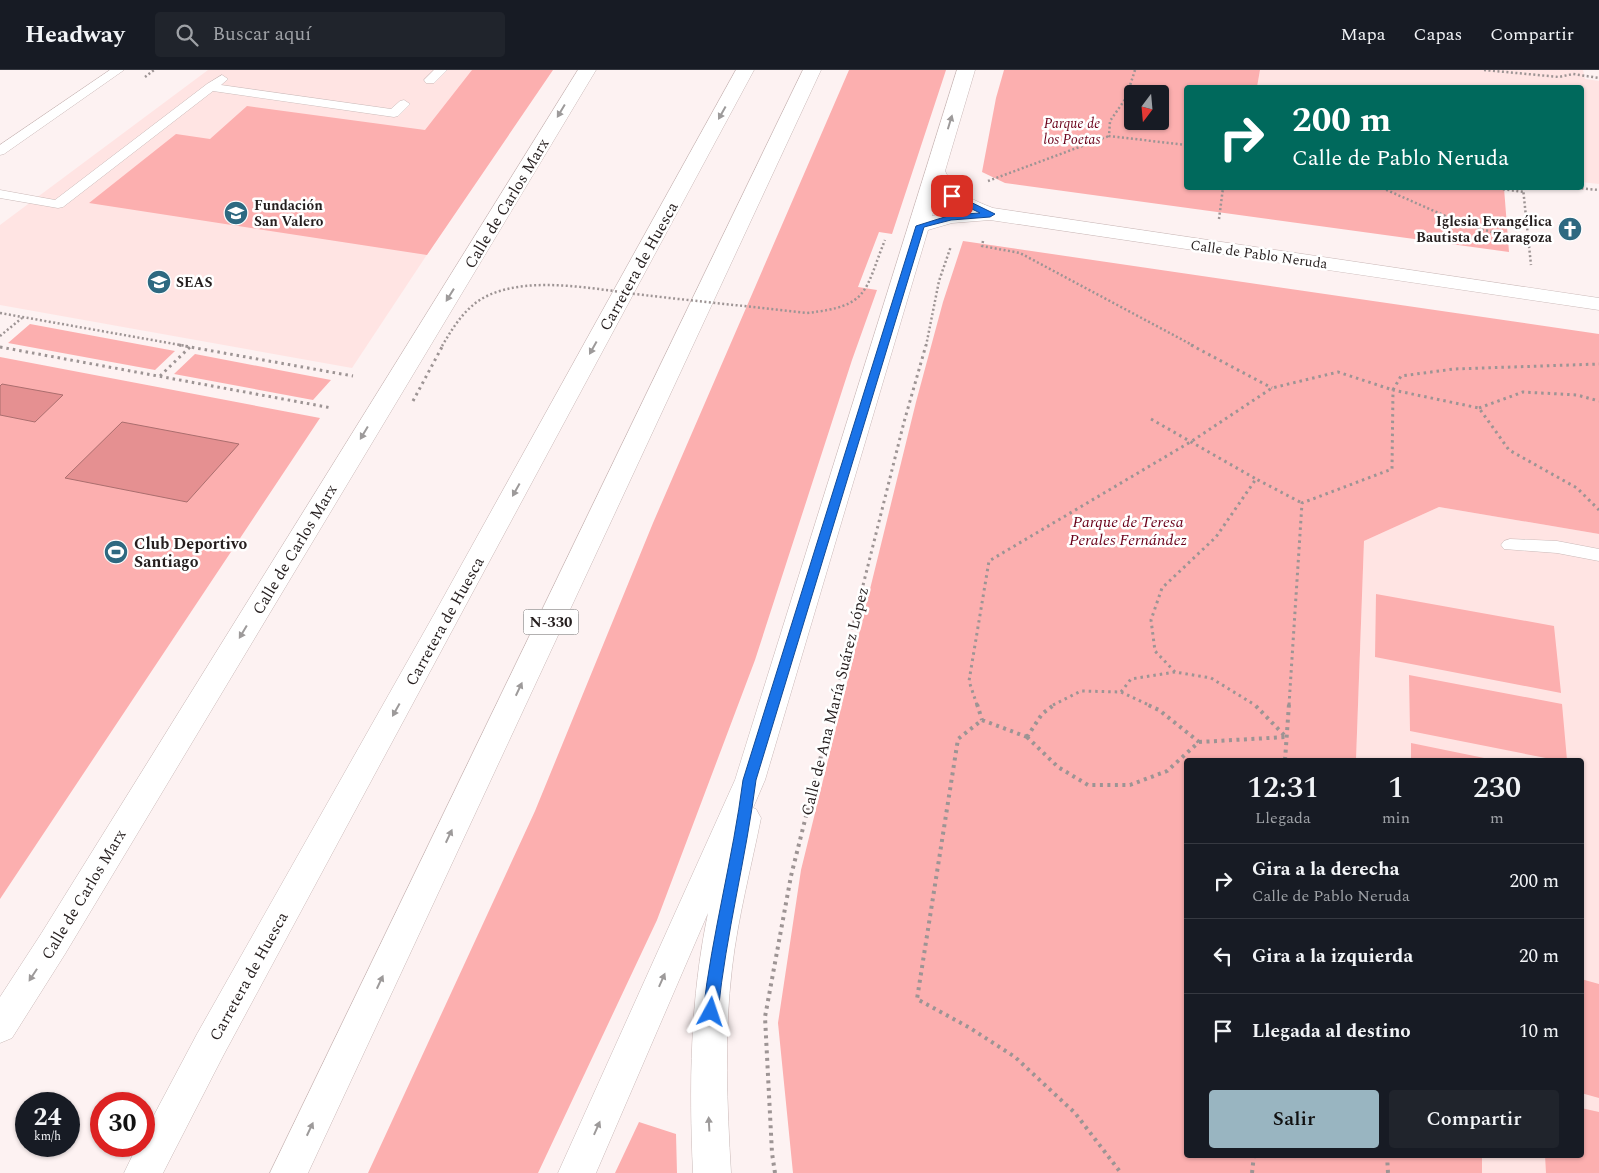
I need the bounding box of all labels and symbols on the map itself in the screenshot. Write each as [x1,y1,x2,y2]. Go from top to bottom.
north arrow [1124,85,1169,130]
one-way arrow [557,105,566,118]
one-way arrow [717,106,726,120]
park label: Parque de los Poetas [1044,113,1100,150]
one-way arrow [946,114,954,129]
street label: Calle de Carlos Marx [458,134,555,273]
pin [931,175,973,217]
place label: Fundación San Valero [254,195,324,232]
street label: Carretera de Huesca [593,197,684,335]
school or university icon: Fundación San Valero [223,200,249,226]
place label: Iglesia Evangélica Bautista de Zaragoza [1416,211,1553,248]
church icon: Iglesia Evangélica Bautista de Zaragoza [1557,216,1583,242]
street label: Calle de Pablo Neruda [1189,234,1329,275]
school or university icon: SEAS [146,269,172,295]
place label: SEAS [176,272,212,293]
one-way arrow [445,288,454,301]
one-way arrow [589,341,598,354]
one-way arrow [360,426,369,440]
street label: Calle de Carlos Marx [246,480,343,619]
one-way arrow [512,483,520,498]
park label: Parque de Teresa Perales Fernández [1069,510,1187,552]
place label: Club Deportivo Santiago [134,532,248,574]
sports icon: Club Deportivo Santiago [103,539,129,565]
street label: Carretera de Huesca [399,552,490,690]
street label: Calle de Ana María Suárez López [795,584,875,818]
road number: N-330 [524,610,578,634]
one-way arrow [239,625,248,638]
one-way arrow [515,682,523,696]
one-way arrow [391,703,400,716]
street label: Calle de Carlos Marx [35,825,132,964]
one-way arrow [445,828,454,843]
street label: Carretera de Huesca [203,907,294,1045]
one-way arrow [28,969,38,982]
one-way arrow [658,973,666,987]
one-way arrow [376,975,384,989]
position arrow [684,985,736,1037]
speed limit sign: 30 [90,1092,155,1157]
one-way arrow [704,1116,712,1132]
one-way arrow [593,1121,601,1135]
one-way arrow [306,1122,314,1136]

